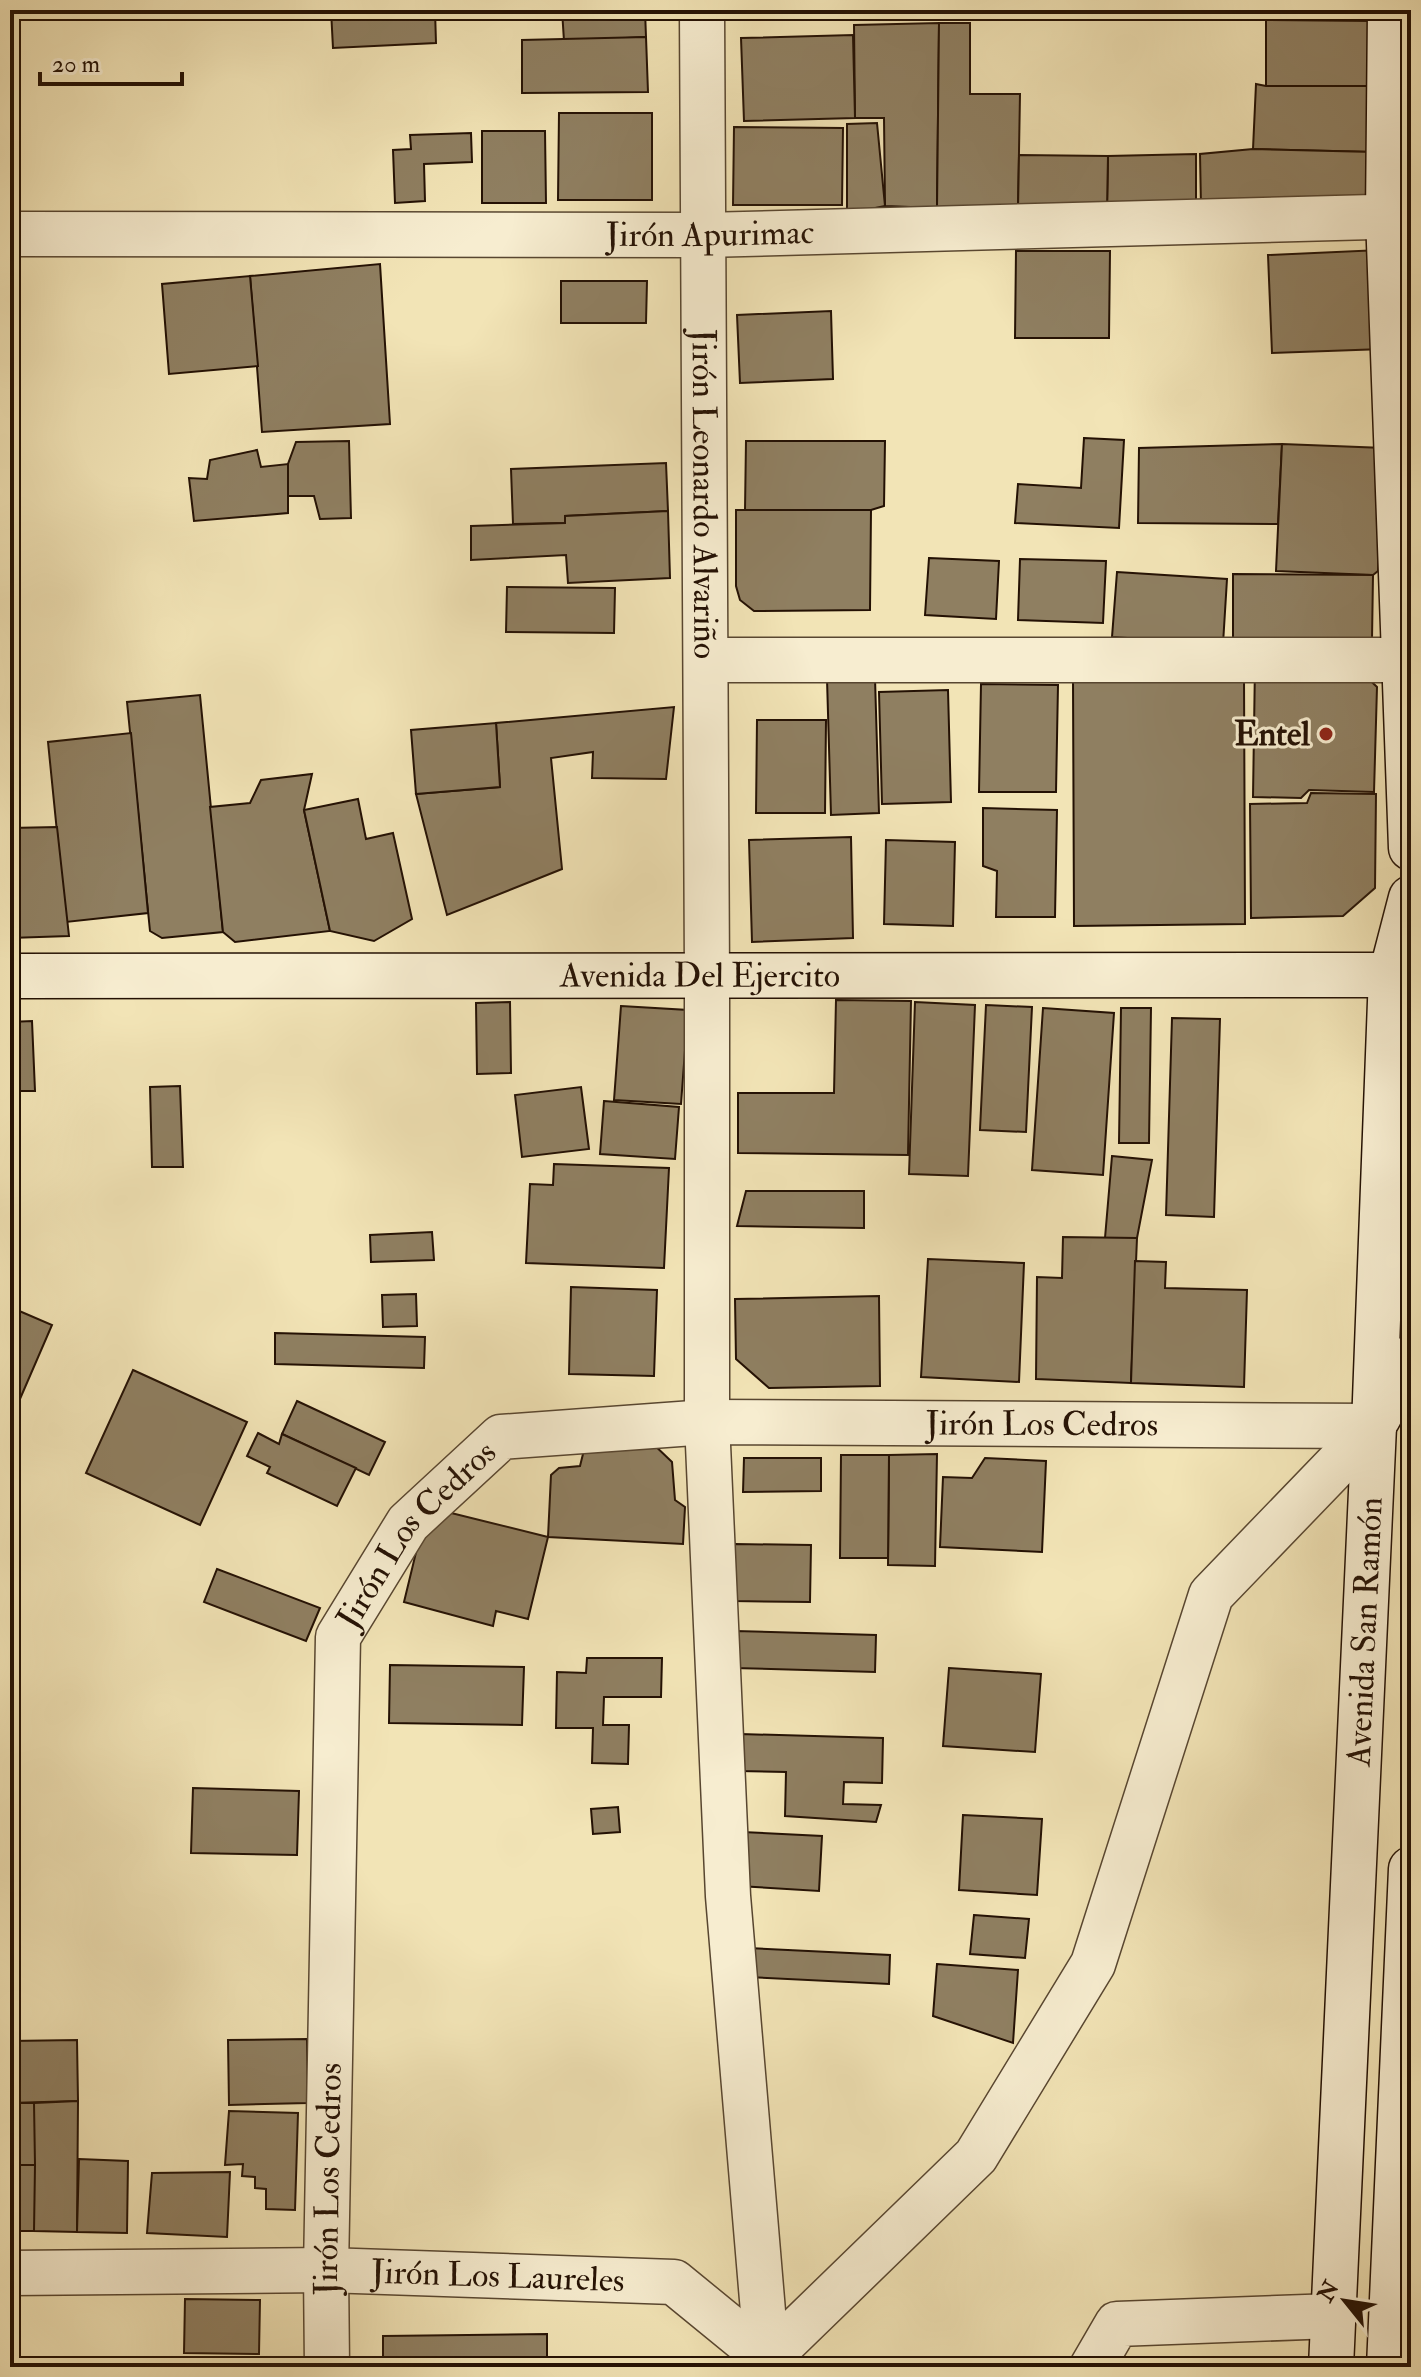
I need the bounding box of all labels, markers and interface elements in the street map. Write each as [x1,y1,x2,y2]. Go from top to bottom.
scale bar [40,36,182,86]
text: 20 m [52,49,101,80]
street label: Jirón Apurimac [605,211,815,257]
street label: Jirón Leonardo Alvariño [682,328,727,659]
place label: Entel [1234,713,1310,756]
marker: Entel [1317,725,1335,743]
street label: Avenida Del Ejercito [559,954,840,997]
street label: Jirón Los Cedros [924,1402,1158,1446]
street label: Jirón Los Cedros [326,1431,505,1638]
street label: Avenida San Ramón [1337,1496,1392,1768]
street label: Jirón Los Cedros [304,2062,351,2297]
street label: Jirón Los Laureles [369,2250,625,2302]
north arrow [1305,2261,1385,2341]
text: N [1311,2276,1346,2308]

